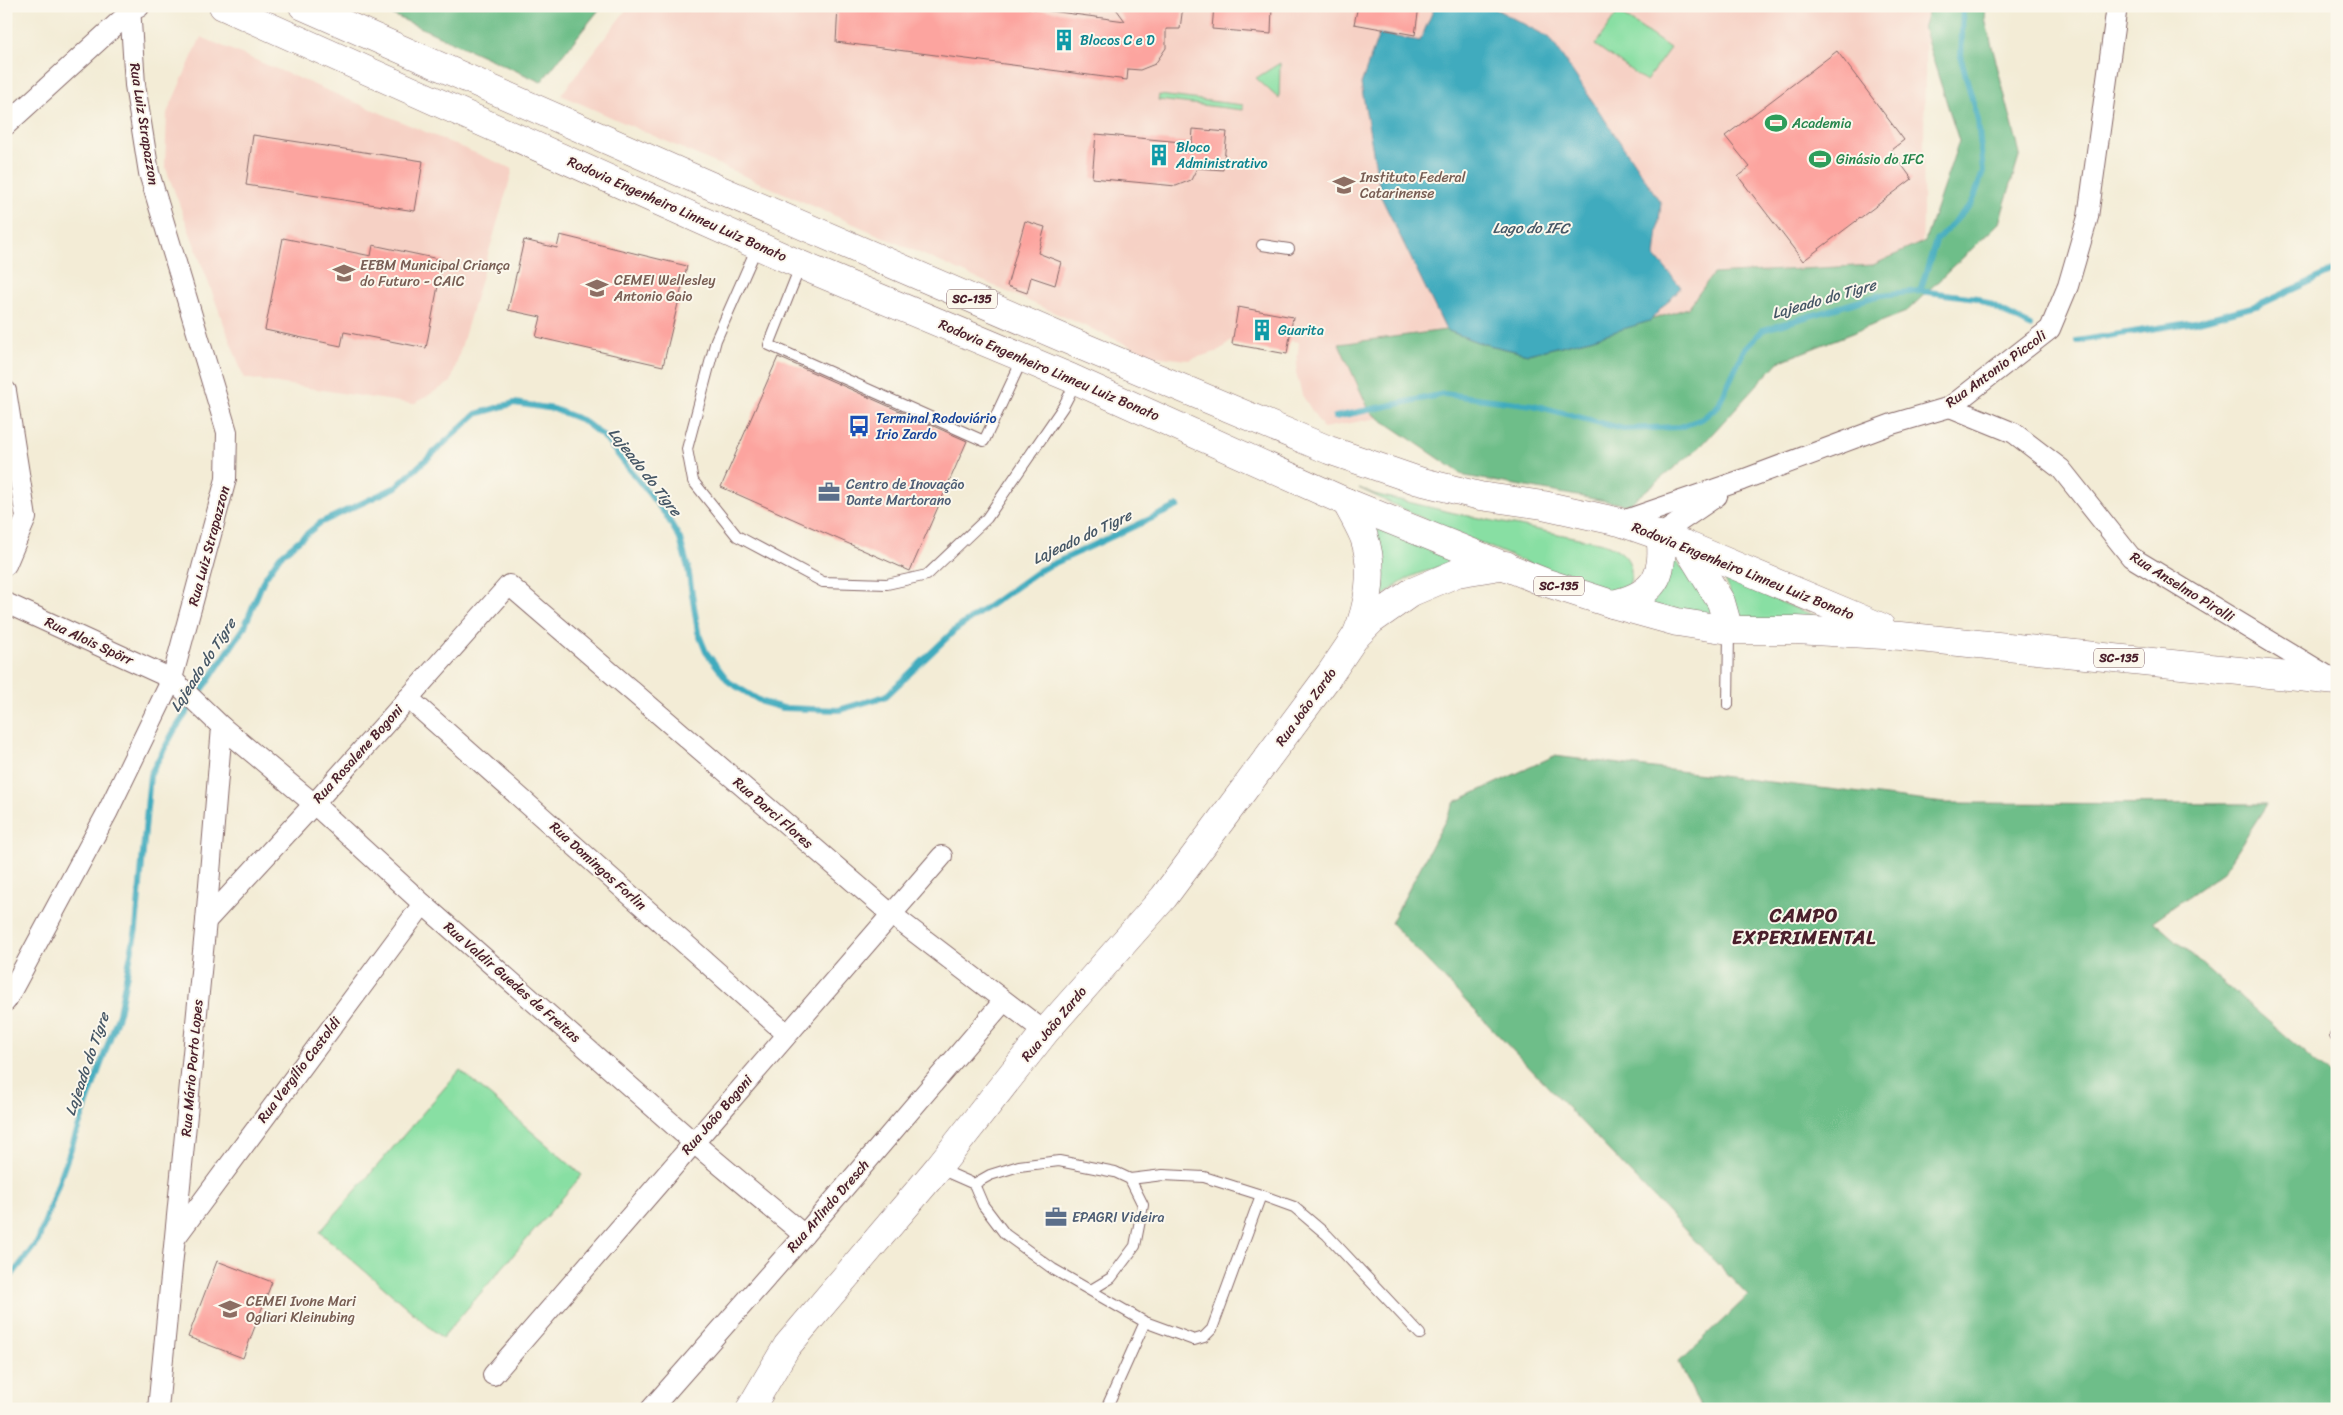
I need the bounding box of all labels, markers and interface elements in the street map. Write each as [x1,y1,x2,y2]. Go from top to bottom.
building icon: Blocos C e D [1051,27,1077,53]
place label: Blocos C e D [1080,28,1155,53]
street label: Rua Luiz Strapazzon [122,61,166,187]
sports icon: Academia [1763,110,1789,136]
place label: Academia [1791,111,1851,136]
place label: Bloco Administrativo [1175,135,1268,176]
building icon: Bloco Administrativo [1146,142,1172,168]
sports icon: Ginásio do IFC [1807,146,1833,172]
place label: Ginásio do IFC [1836,147,1924,172]
street label: Rodovia Engenheiro Linneu Luiz Bonato [563,149,791,269]
place label: Instituto Federal Catarinense [1359,165,1467,206]
school or university icon: Instituto Federal Catarinense [1331,172,1357,198]
water label: Lago do IFC [1493,215,1572,241]
place label: EEBM Municipal Criança do Futuro - CAIC [360,253,510,294]
school or university icon: EEBM Municipal Criança do Futuro - CAIC [331,260,357,286]
place label: CEMEI Wellesley Antonio Gaio [613,268,716,309]
water label: Lajeado do Tigre [1769,271,1880,326]
school or university icon: CEMEI Wellesley Antonio Gaio [584,275,610,301]
road number: SC-135 [947,290,997,308]
street label: Rodovia Engenheiro Linneu Luiz Bonato [935,312,1163,428]
building icon: Guarita [1249,317,1275,343]
place label: Guarita [1278,318,1324,343]
street label: Rua Antonio Piccoli [1940,323,2053,414]
place label: Terminal Rodoviário Irio Zardo [875,406,997,447]
bus stop icon: Terminal Rodoviário Irio Zardo [846,413,872,439]
water label: Lajeado do Tigre [602,422,689,523]
place label: Centro de Inovação Dante Martorano [846,472,965,513]
office icon: Centro de Inovação Dante Martorano [816,479,842,505]
street label: Rua Luiz Strapazzon [181,483,237,609]
water label: Lajeado do Tigre [1028,502,1137,571]
street label: Rodovia Engenheiro Linneu Luiz Bonato [1628,515,1858,627]
street label: Rua Anselmo Pirolli [2125,545,2240,630]
road number: SC-135 [1534,576,1584,596]
street label: Rua Alois Spörr [40,609,139,673]
water label: Lajeado do Tigre [163,612,244,717]
road number: SC-135 [2094,648,2144,668]
street label: Rua João Zardo [1269,662,1343,752]
street label: Rua Rosalene Bogoni [306,698,410,809]
street label: Rua Darci Flores [727,771,819,856]
street label: Rua Domingos Forlin [544,815,653,917]
district label: CAMPO EXPERIMENTAL [1732,899,1876,954]
street label: Rua Valdir Guedes de Freitas [438,915,587,1049]
street label: Rua João Zardo [1015,981,1093,1067]
street label: Rua Mário Porto Lopes [174,998,211,1138]
water label: Lajeado do Tigre [57,1008,117,1119]
street label: Rua Vergílio Castoldi [251,1011,348,1129]
street label: Rua João Bogoni [675,1068,760,1161]
street label: Rua Arlindo Dresch [780,1154,876,1258]
office icon: EPAGRI Videira [1043,1204,1069,1230]
place label: EPAGRI Videira [1072,1205,1165,1230]
place label: CEMEI Ivone Mari Ogliari Kleinubing [246,1289,357,1330]
school or university icon: CEMEI Ivone Mari Ogliari Kleinubing [217,1296,243,1322]

